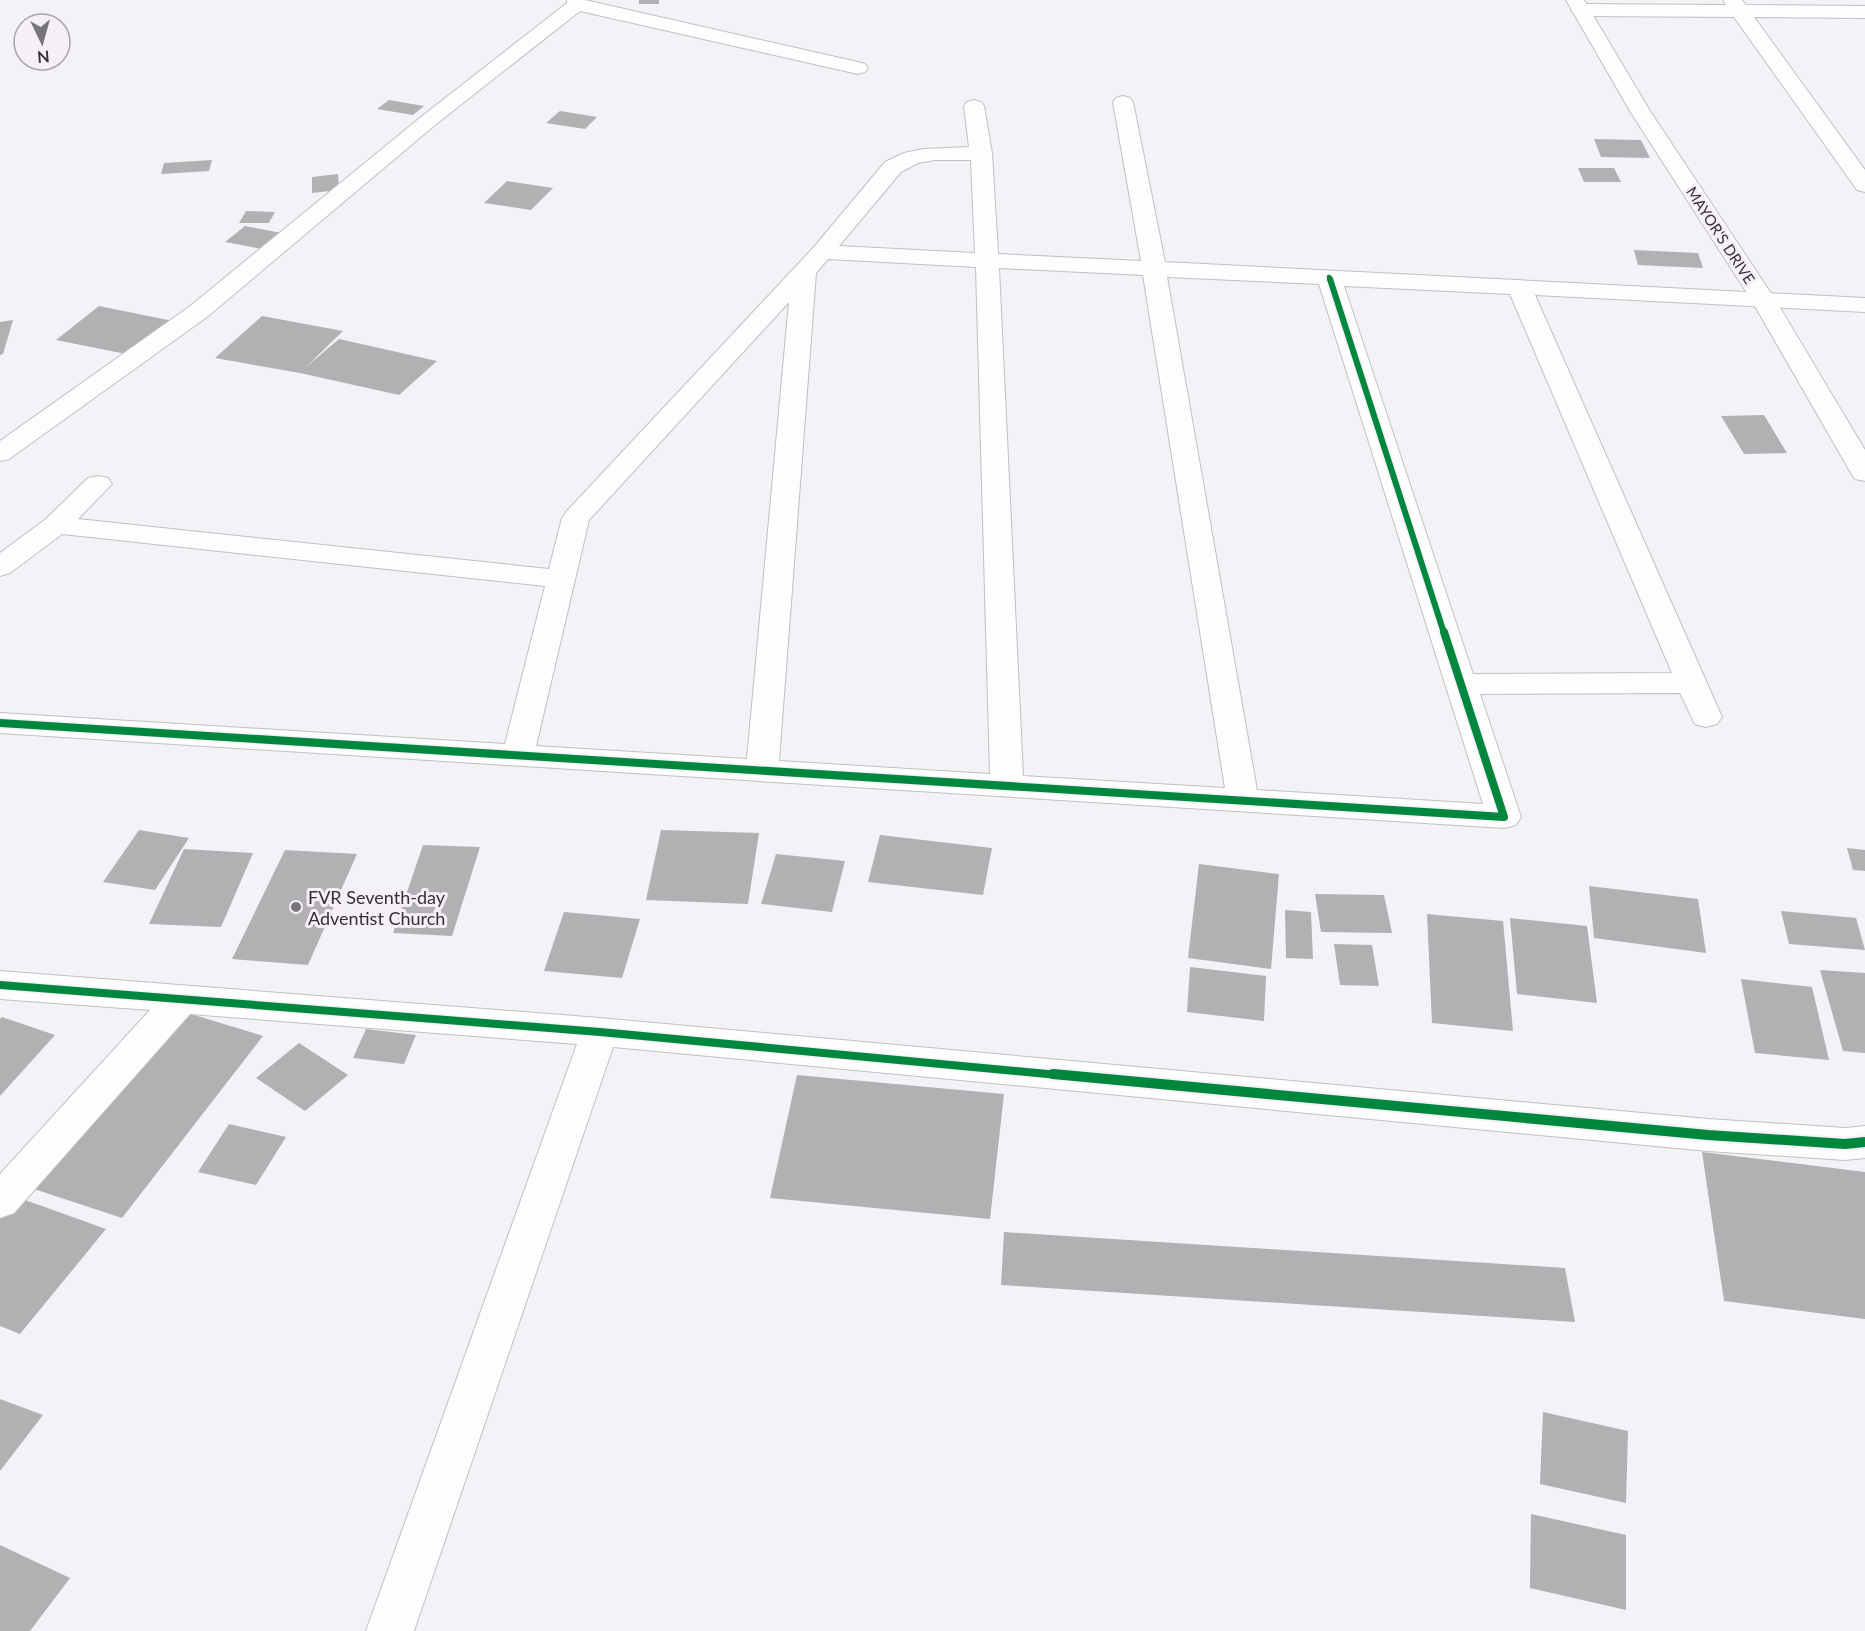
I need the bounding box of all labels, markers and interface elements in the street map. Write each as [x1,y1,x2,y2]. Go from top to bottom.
north arrow [12,12,72,72]
text: N [36,47,50,67]
street label: MAYOR'S DRIVE [1683,183,1759,287]
place label: FVR Seventh-day Adventist Church [308,886,446,929]
marker: FVR Seventh-day Adventist Church [289,900,303,914]

